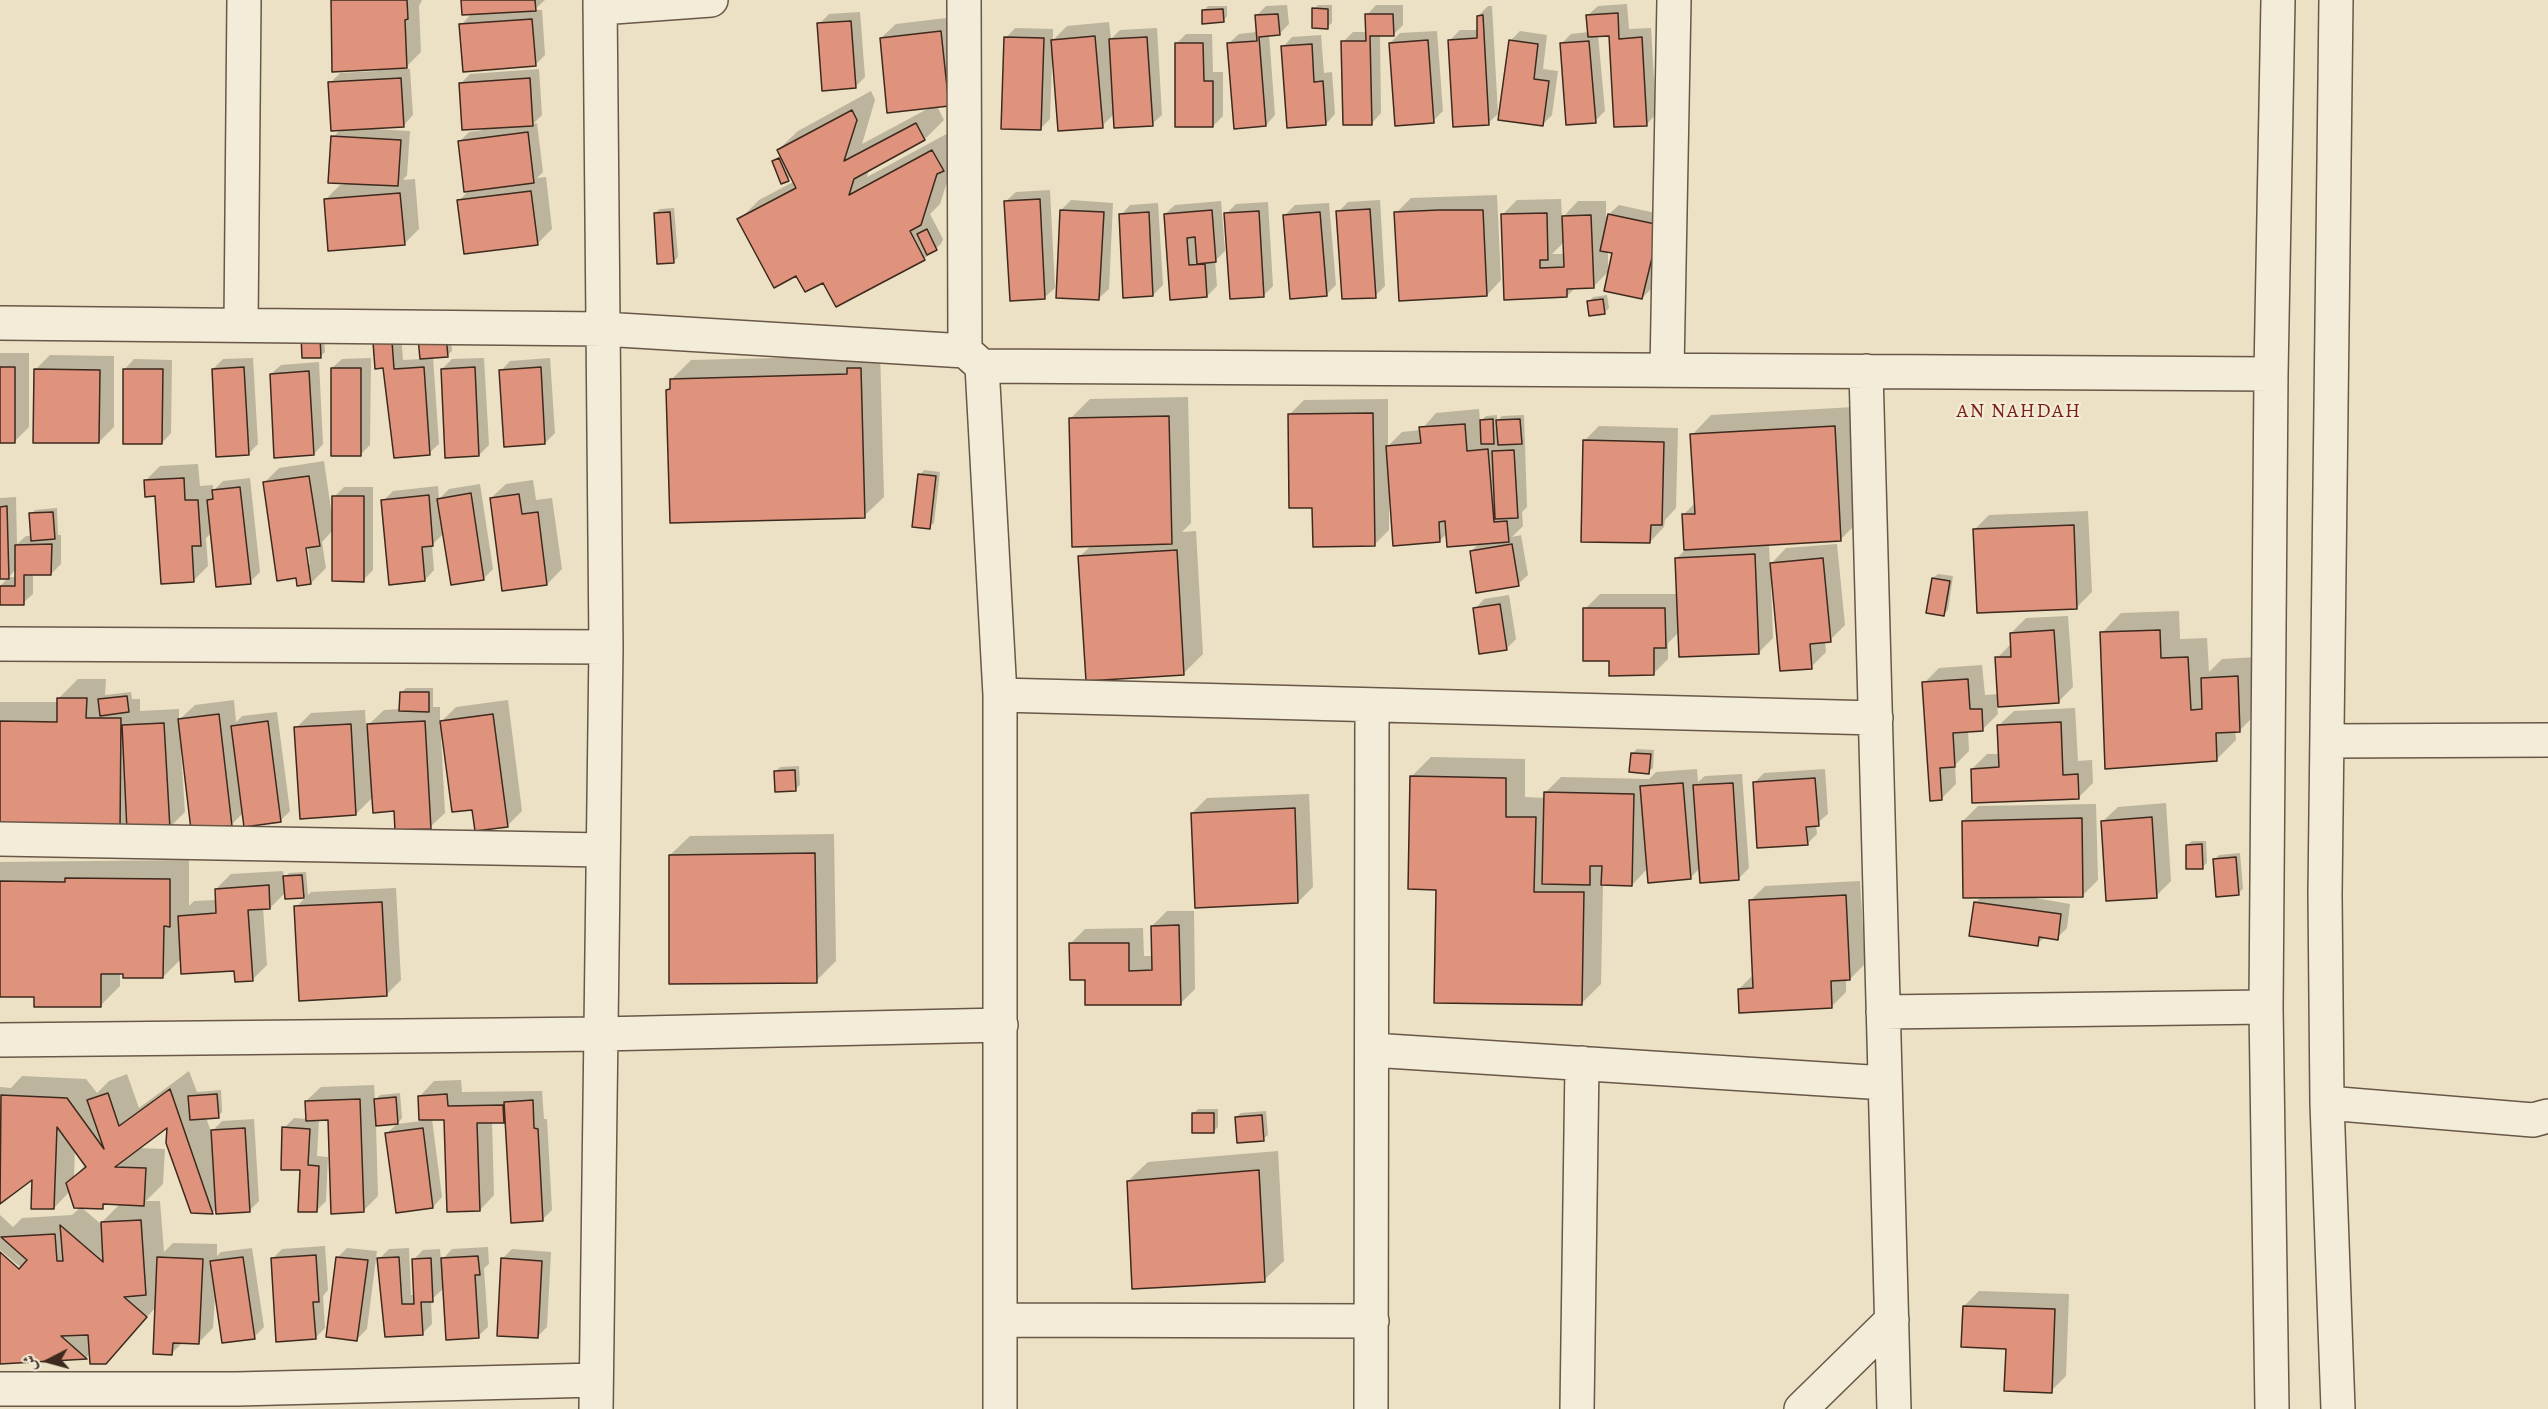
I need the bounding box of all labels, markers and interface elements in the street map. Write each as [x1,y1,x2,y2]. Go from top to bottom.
district label: AN NAHDAH [1956,400,2082,424]
north arrow [18,1331,78,1391]
text: ش [18,1354,42,1372]

